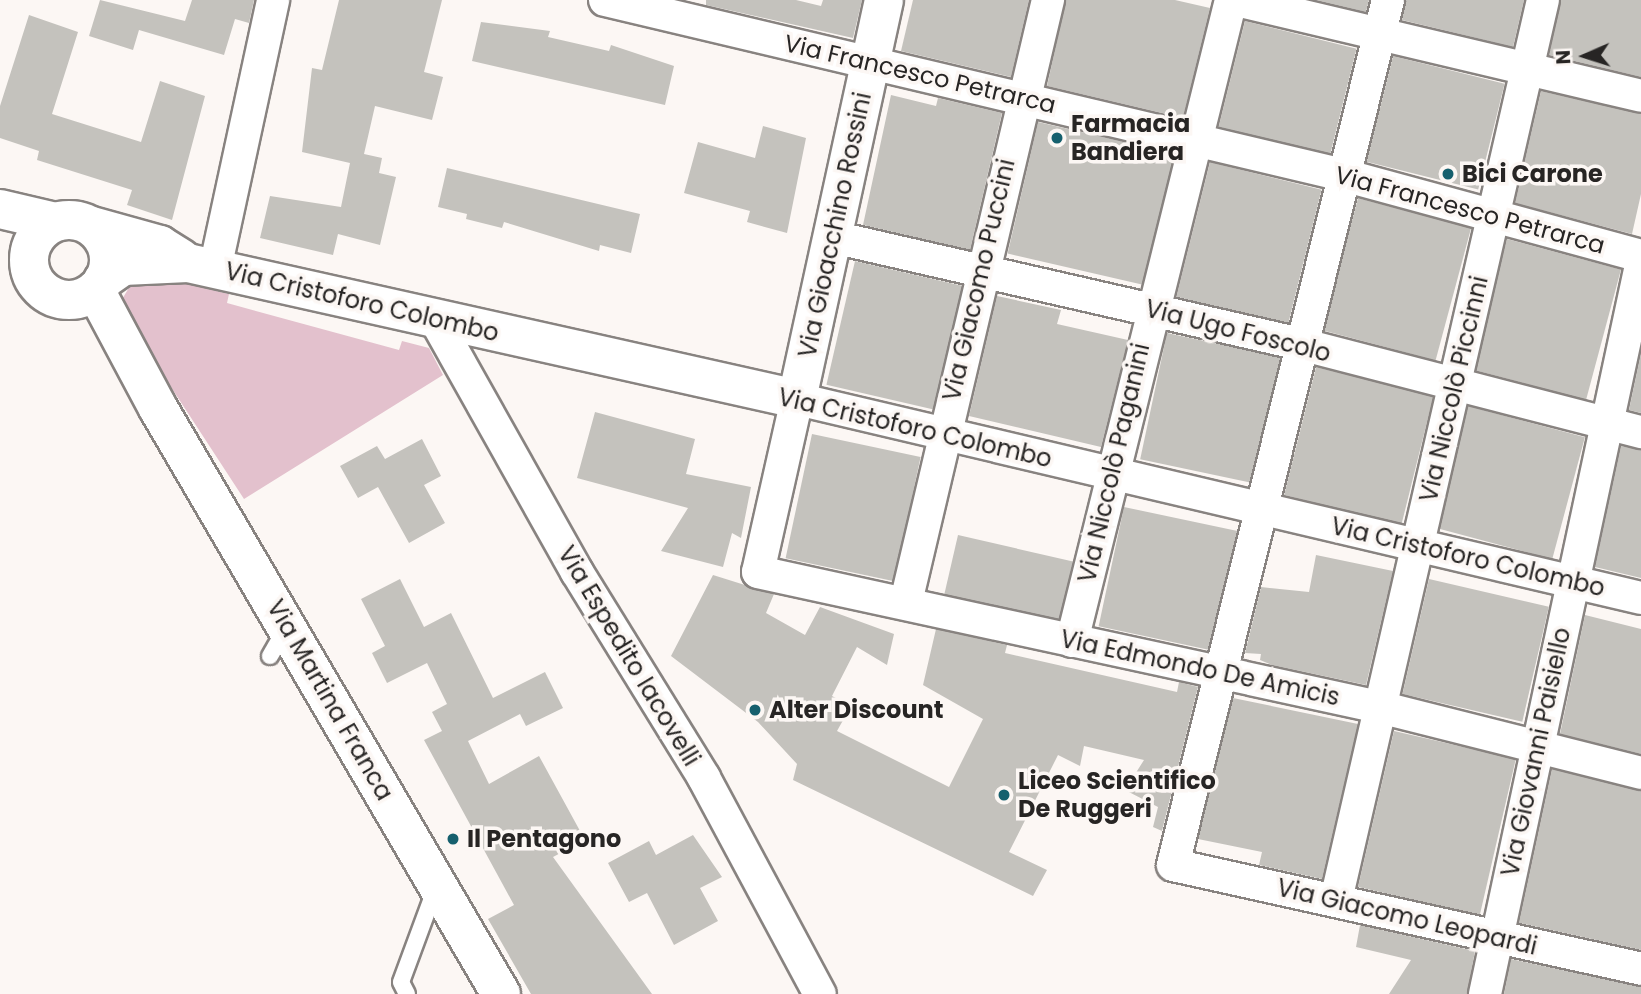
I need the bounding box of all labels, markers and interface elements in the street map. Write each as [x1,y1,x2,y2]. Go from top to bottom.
north arrow [1550,21,1620,91]
street label: Via Francesco Petrarca [781,29,1059,119]
text: N [1550,49,1577,65]
street label: Via Gioacchino Rossini [793,90,877,360]
place label: Farmacia Bandiera [1071,110,1190,166]
marker: Farmacia Bandiera [1049,130,1065,146]
street label: Via Giacomo Puccini [937,156,1021,404]
street label: Via Francesco Petrarca [1332,160,1608,260]
place label: Bici Carone [1462,160,1603,188]
marker: Bici Carone [1440,166,1456,182]
street label: Via Cristoforo Colombo [222,256,502,348]
street label: Via Niccolò Piccinni [1414,273,1494,505]
street label: Via Ugo Foscolo [1142,294,1334,368]
street label: Via Niccolò Paganini [1072,340,1156,586]
street label: Via Cristoforo Colombo [775,382,1055,474]
street label: Via Cristoforo Colombo [1328,511,1608,603]
street label: Via Espedito Iacovelli [552,541,706,771]
street label: Via Martina Franca [261,595,399,805]
street label: Via Edmondo De Amicis [1058,624,1342,712]
street label: Via Giovanni Paisiello [1496,625,1576,879]
place label: Alter Discount [769,696,943,724]
marker: Alter Discount [747,702,763,718]
place label: Liceo Scientifico De Ruggeri [1018,767,1216,823]
marker: Liceo Scientifico De Ruggeri [996,787,1012,803]
place label: Il Pentagono [467,825,621,853]
marker: Il Pentagono [445,831,461,847]
street label: Via Giacomo Leopardi [1274,873,1540,961]

